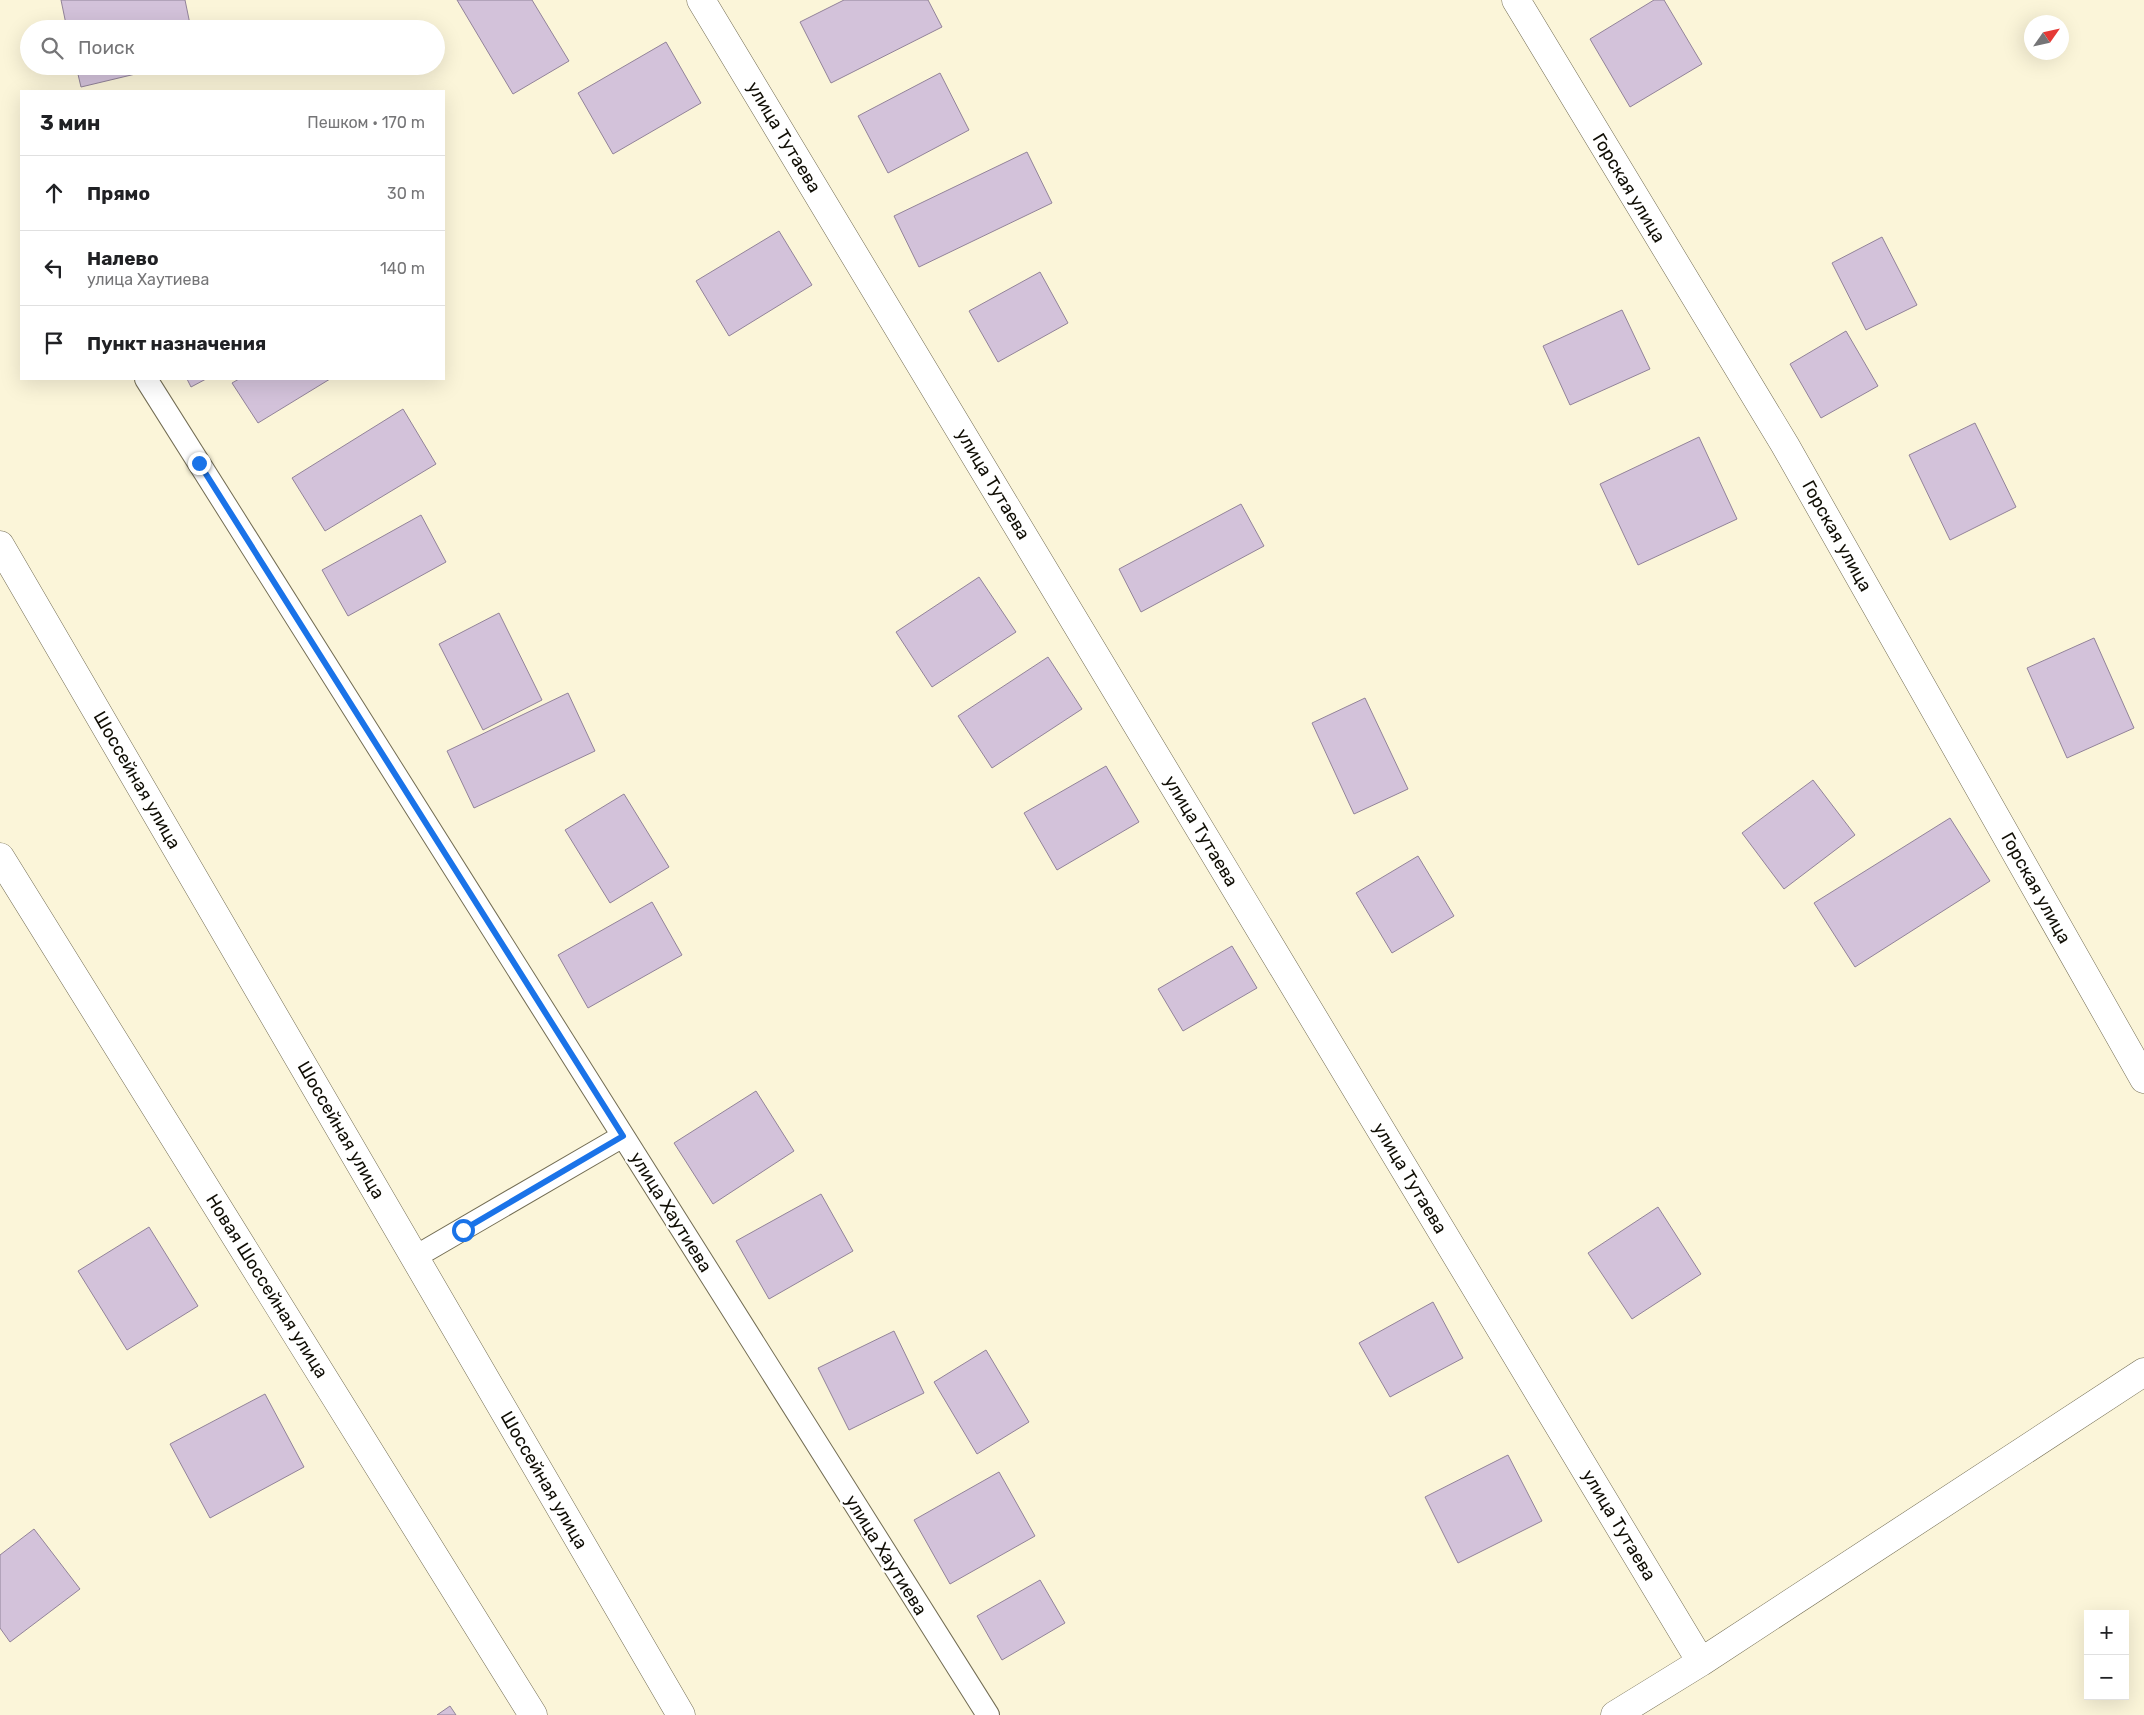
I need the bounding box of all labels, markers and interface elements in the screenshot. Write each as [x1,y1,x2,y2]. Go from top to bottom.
north arrow [2024,15,2069,60]
search box [20,20,445,75]
icon: search [38,34,66,62]
text: Поиск [78,36,135,59]
street label: улица Тутаева [742,77,826,197]
text: 3 мин [40,110,100,135]
text: Пешком · 170 m [307,113,425,132]
street label: Горская улица [1588,129,1670,247]
icon: ahead [40,179,68,207]
text: Прямо [87,182,150,205]
text: 30 m [387,184,425,203]
text: Налево [87,247,159,270]
icon: left [40,254,68,282]
text: 140 m [380,259,425,278]
text: улица Хаутиева [87,270,209,289]
icon: arrive [40,329,68,357]
text: Пункт назначения [87,332,266,355]
street label: улица Тутаева [951,424,1035,544]
route end [188,452,211,475]
street label: Горская улица [1797,477,1877,595]
street label: Шоссейная улица [89,707,185,853]
street label: улица Тутаева [1159,771,1243,891]
street label: Горская улица [1996,829,2076,947]
street label: Шоссейная улица [293,1057,389,1203]
street label: улица Тутаева [1368,1118,1452,1238]
street label: улица Хаутиева [625,1148,717,1276]
street label: Новая Шоссейная улица [201,1190,333,1382]
route start [452,1219,475,1242]
street label: Шоссейная улица [496,1407,592,1553]
street label: улица Тутаева [1577,1465,1661,1585]
street label: улица Хаутиева [840,1491,932,1619]
map controls [2084,1610,2129,1700]
button: + [2084,1610,2129,1655]
button: − [2084,1655,2129,1700]

